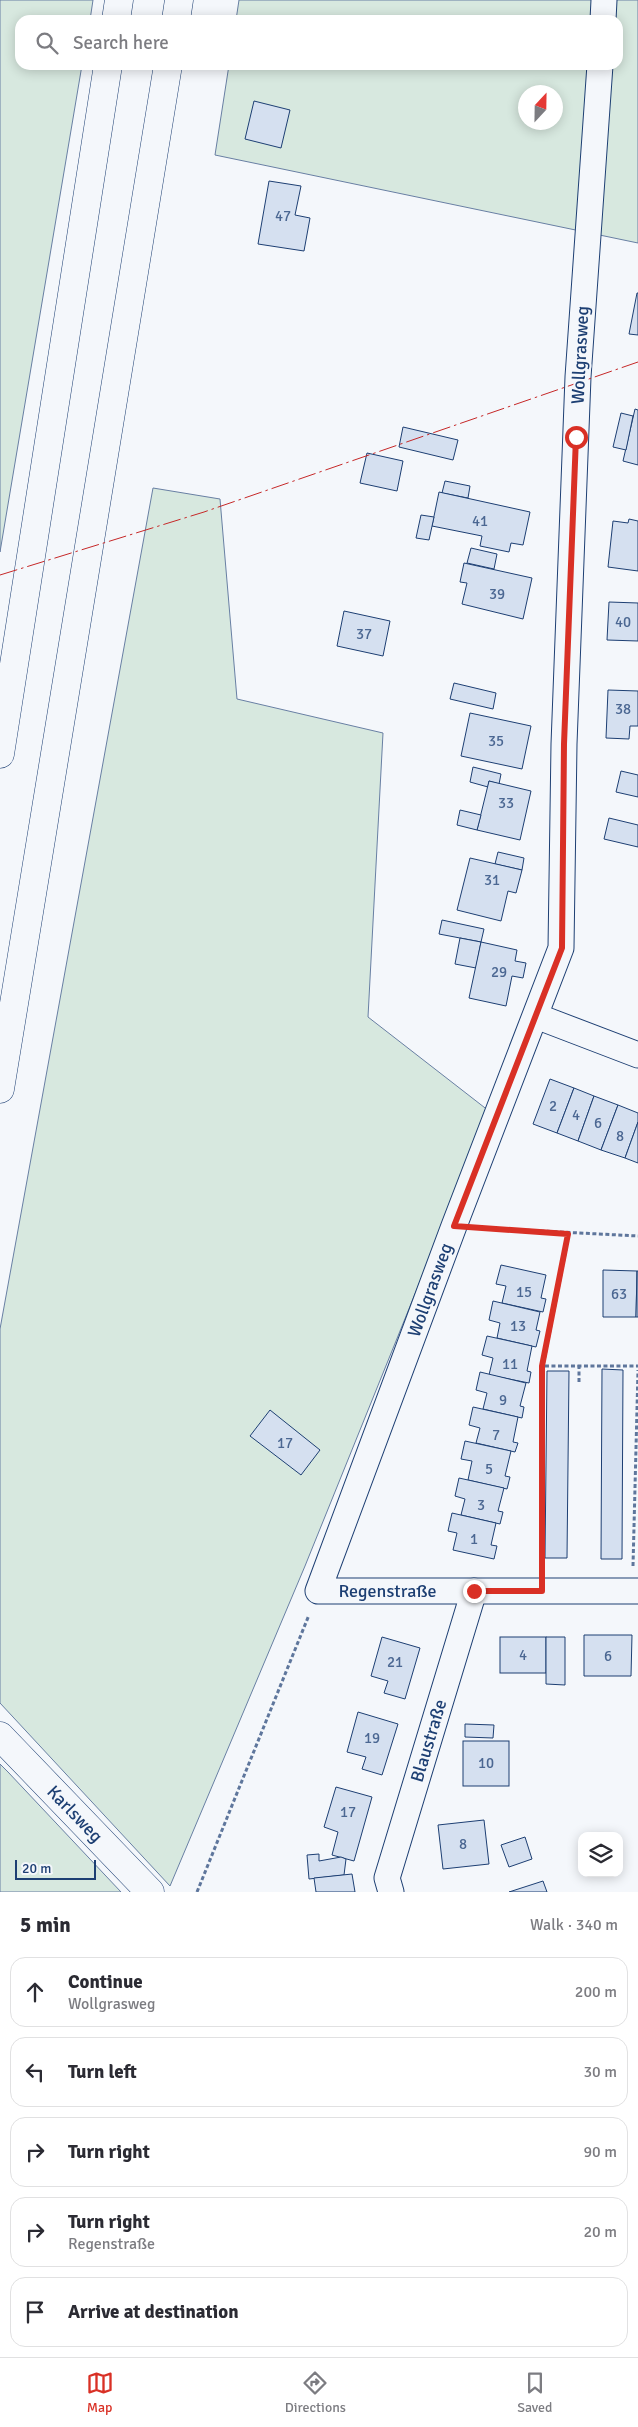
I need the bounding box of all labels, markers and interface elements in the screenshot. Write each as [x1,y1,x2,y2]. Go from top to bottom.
search box [15,15,623,70]
icon: search [33,29,61,57]
text: Search here [73,31,169,55]
north arrow [518,85,563,130]
house number: 47 [275,207,291,225]
street label: Wollgrasweg [566,305,594,405]
route start [565,426,588,449]
house number: 41 [472,512,488,530]
house number: 39 [489,585,505,603]
house number: 40 [615,613,631,631]
house number: 37 [356,625,372,643]
house number: 38 [615,700,631,718]
house number: 35 [488,732,504,750]
house number: 33 [498,794,514,812]
house number: 31 [484,871,500,889]
house number: 29 [491,963,507,981]
house number: 2 [549,1097,557,1115]
house number: 4 [572,1106,580,1124]
house number: 6 [594,1114,602,1132]
house number: 8 [616,1127,624,1145]
street label: Wollgrasweg [403,1240,457,1340]
house number: 15 [516,1283,532,1301]
house number: 63 [611,1285,627,1303]
house number: 13 [510,1317,526,1335]
house number: 11 [502,1355,518,1373]
house number: 9 [499,1391,507,1409]
house number: 7 [492,1426,500,1444]
house number: 17 [277,1434,293,1452]
house number: 5 [485,1460,493,1478]
house number: 3 [477,1496,485,1514]
house number: 1 [470,1530,478,1548]
street label: Regenstraße [338,1580,437,1602]
route end [463,1580,486,1603]
house number: 4 [519,1646,527,1664]
house number: 6 [604,1647,612,1665]
house number: 21 [387,1653,403,1671]
street label: Blaustraße [406,1697,452,1785]
house number: 19 [364,1729,380,1747]
house number: 10 [478,1754,494,1772]
street label: Karlsweg [42,1781,107,1847]
house number: 17 [340,1803,356,1821]
map controls [578,1832,623,1877]
button: layers [578,1832,623,1877]
house number: 8 [459,1835,467,1853]
scale bar [15,1857,96,1880]
text: 20 m [22,1860,51,1877]
text: 5 min [20,1912,71,1938]
text: Walk · 340 m [530,1915,618,1935]
text: Continue [68,1970,143,1994]
icon: ahead [21,1978,49,2006]
text: 200 m [575,1982,617,2002]
text: Wollgrasweg [68,1994,156,2014]
icon: left [21,2058,49,2086]
text: Turn left [68,2060,137,2084]
text: 30 m [583,2062,617,2082]
icon: right [21,2138,49,2166]
text: Turn right [68,2140,150,2164]
text: 90 m [583,2142,617,2162]
text: Turn right [68,2210,150,2234]
icon: right [21,2218,49,2246]
text: 20 m [583,2222,617,2242]
text: Regenstraße [68,2234,155,2254]
icon: arrive [21,2298,49,2326]
text: Arrive at destination [68,2300,239,2324]
tab: Map [86,2369,114,2416]
tab: Directions [285,2369,346,2416]
tab: Saved [517,2369,552,2416]

